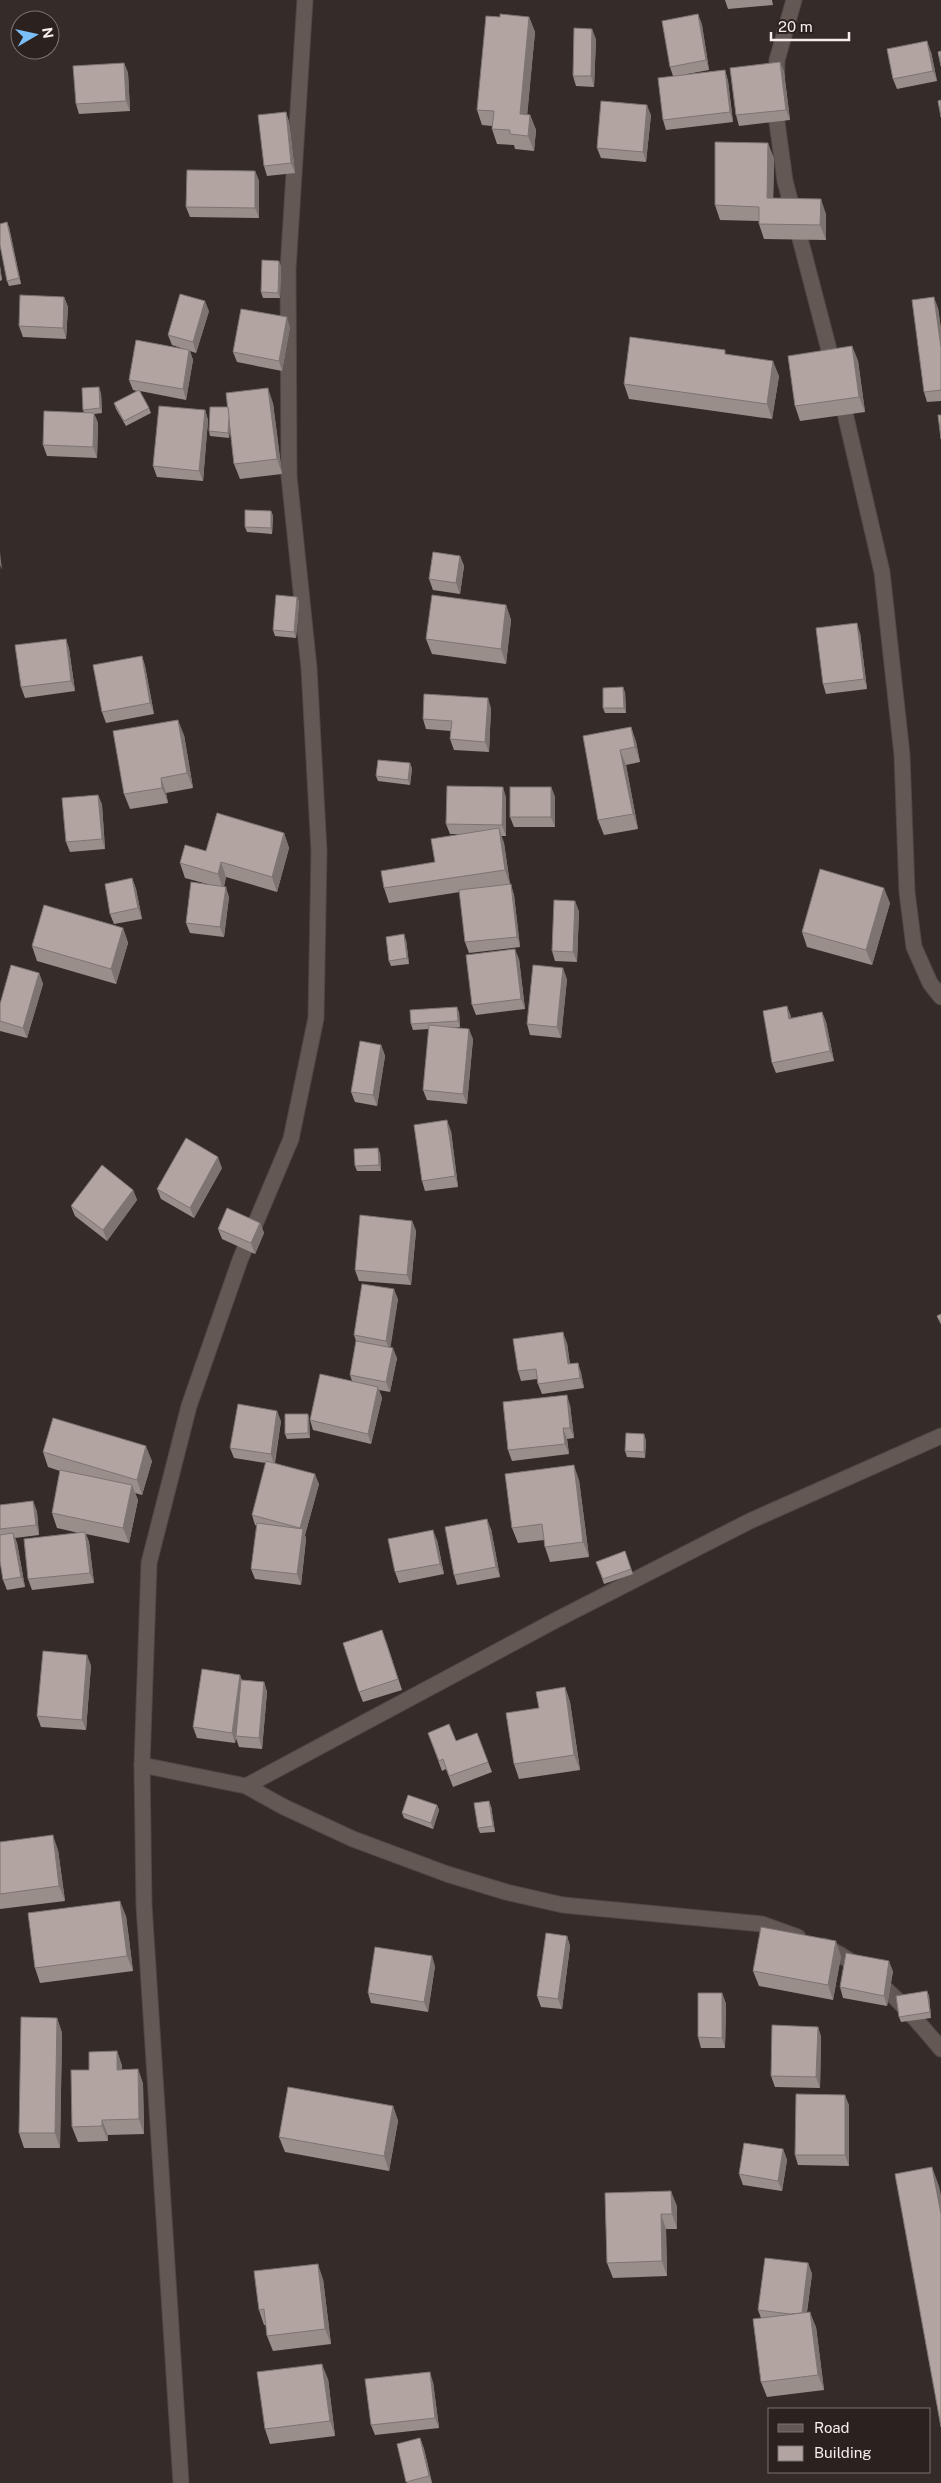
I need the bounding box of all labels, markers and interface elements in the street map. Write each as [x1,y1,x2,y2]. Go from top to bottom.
north arrow [10,10,60,60]
scale bar [771,10,848,42]
text: 20 m [778,18,813,35]
text: N [39,26,57,40]
legend [768,2408,931,2473]
text: Road [814,2419,850,2436]
text: Building [814,2444,872,2461]

